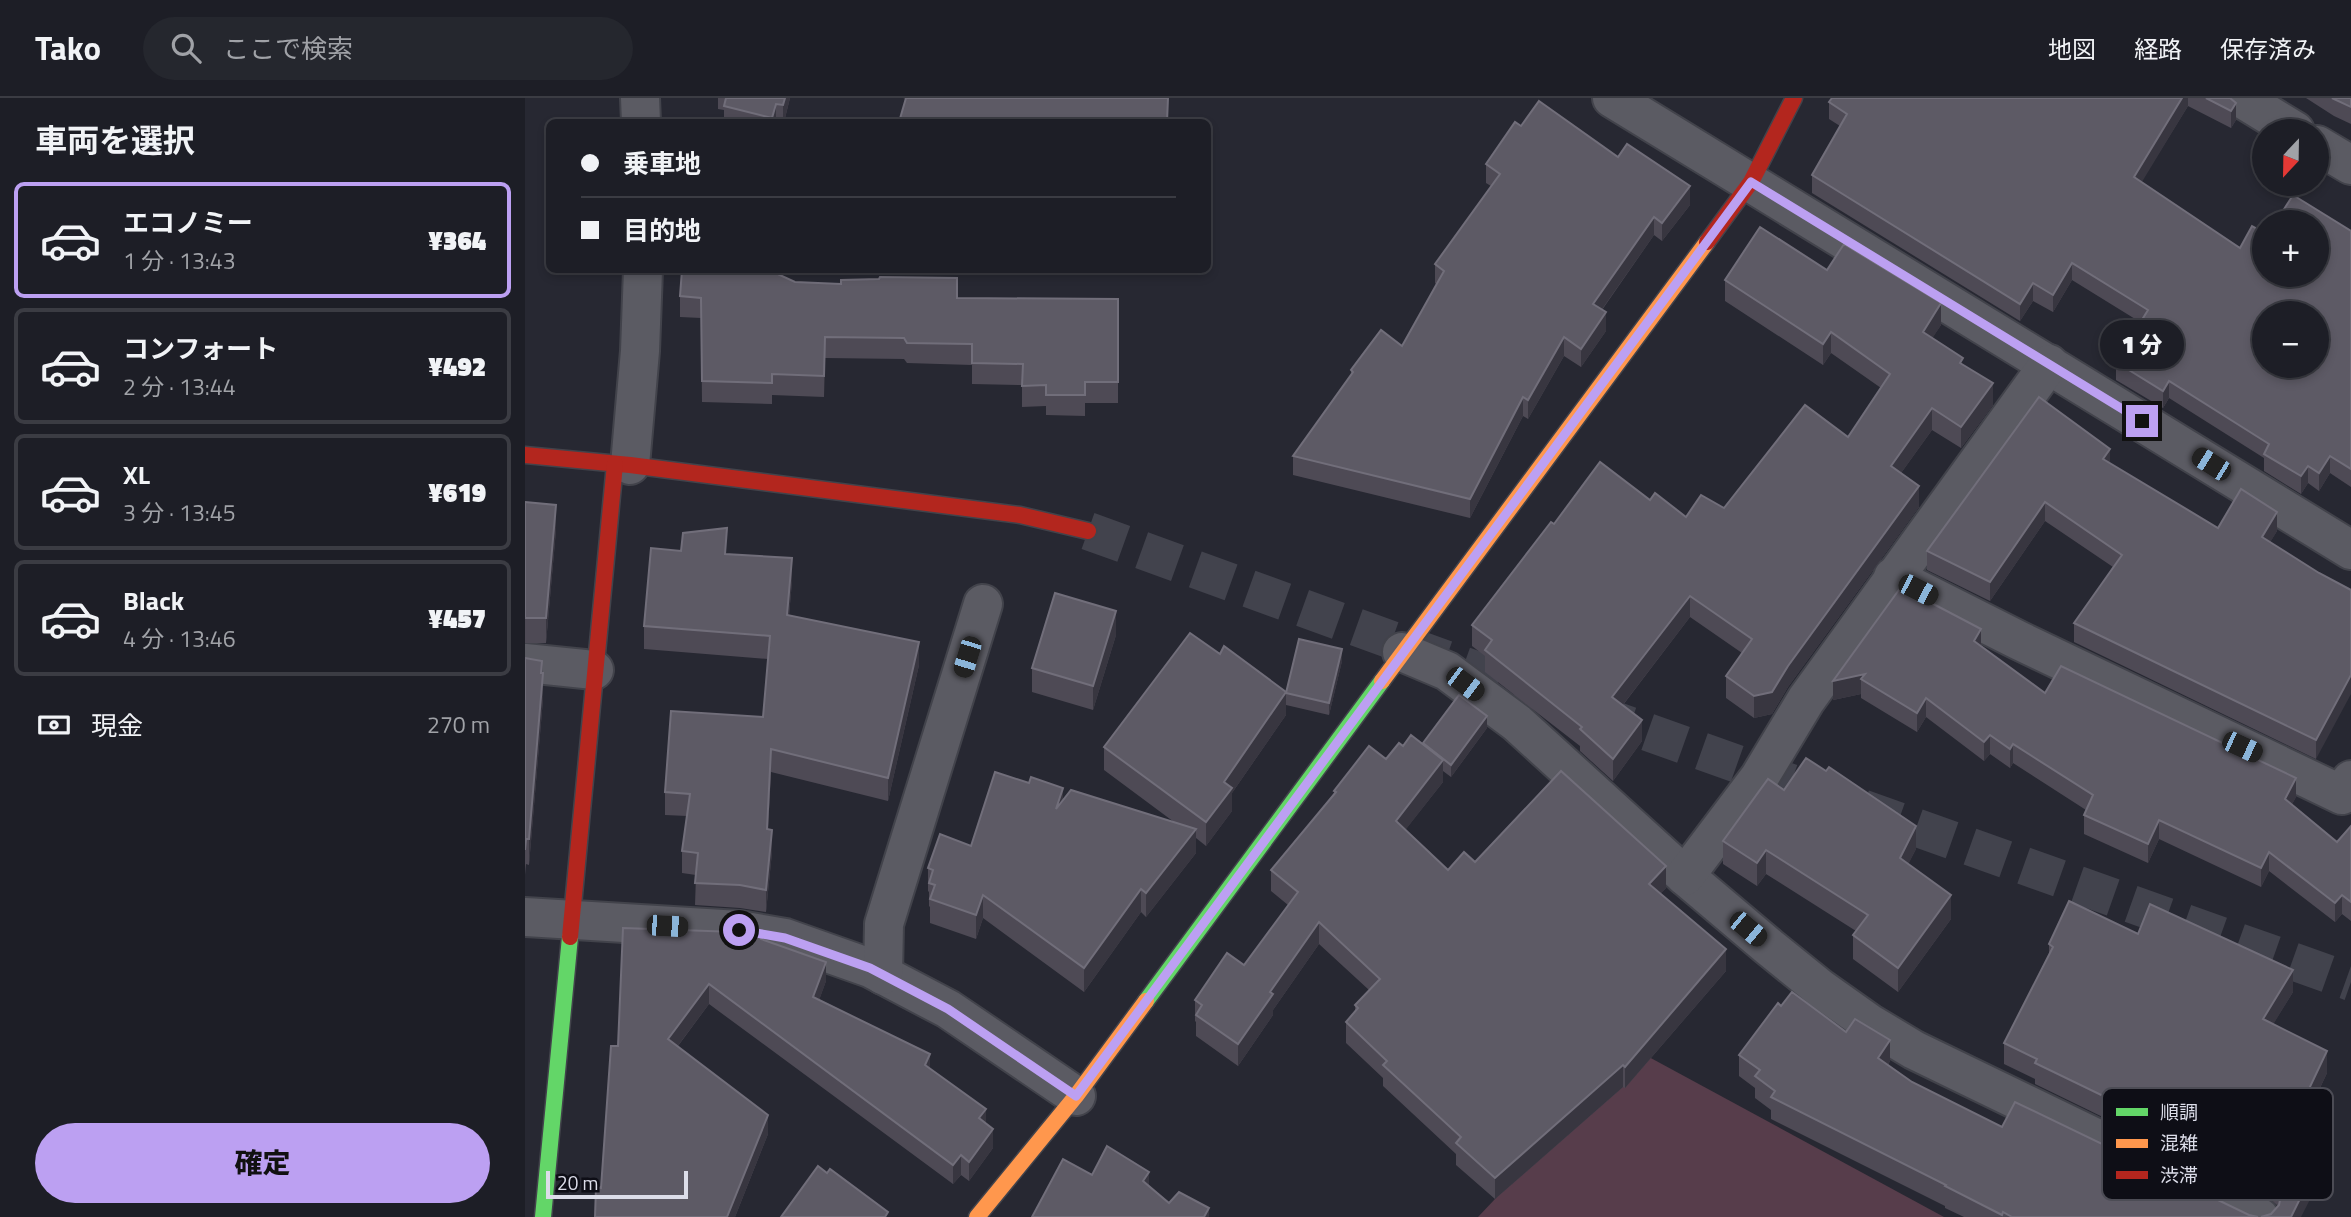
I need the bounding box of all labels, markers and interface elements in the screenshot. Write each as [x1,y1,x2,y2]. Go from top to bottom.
search box [143,17,633,80]
text: Tako [35,23,101,73]
icon: search [167,29,205,67]
text: ここで検索 [223,29,353,68]
text: 地図 [2048,31,2096,67]
text: 経路 [2134,31,2182,67]
text: 保存済み [2220,31,2316,67]
text: 車両を選択 [35,116,195,164]
north arrow [2252,119,2329,196]
map controls [2252,119,2329,378]
text: 乗車地 [623,144,701,183]
text: エコノミー [123,203,253,242]
icon: car [39,209,102,272]
button: + [2252,210,2329,287]
text: 目的地 [623,211,701,250]
text: ¥364 [428,221,486,260]
text: 1 分 · 13:43 [123,243,236,278]
button: − [2252,301,2329,378]
callout: 1 分 [2100,320,2184,368]
text: 1 分 [2122,327,2162,362]
text: コンフォート [123,329,278,368]
icon: car [39,335,102,398]
text: ¥492 [428,347,486,386]
text: 2 分 · 13:44 [123,369,236,404]
route end [2126,405,2158,437]
car [2188,444,2235,484]
text: XL [123,455,150,494]
icon: car [39,461,102,524]
text: ¥619 [428,473,486,512]
text: 3 分 · 13:45 [123,495,236,530]
car [1895,571,1942,609]
text: Black [123,581,184,620]
icon: car [39,587,102,650]
text: ¥457 [428,599,486,638]
text: 4 分 · 13:46 [123,621,236,656]
car [951,634,984,680]
car [1442,663,1489,705]
icon: cash [35,706,73,744]
text: 現金 [91,706,143,745]
text: 270 m [427,707,490,742]
car [2219,729,2266,765]
car [1726,907,1771,951]
car [646,914,689,938]
route start [723,914,755,946]
legend [2102,1088,2333,1200]
text: 順調 [2160,1097,2198,1126]
button: 確定 [35,1123,490,1203]
text: 混雑 [2160,1128,2198,1157]
text: 渋滞 [2160,1160,2198,1189]
scale bar [546,1168,688,1200]
text: 20 m [557,1168,598,1197]

